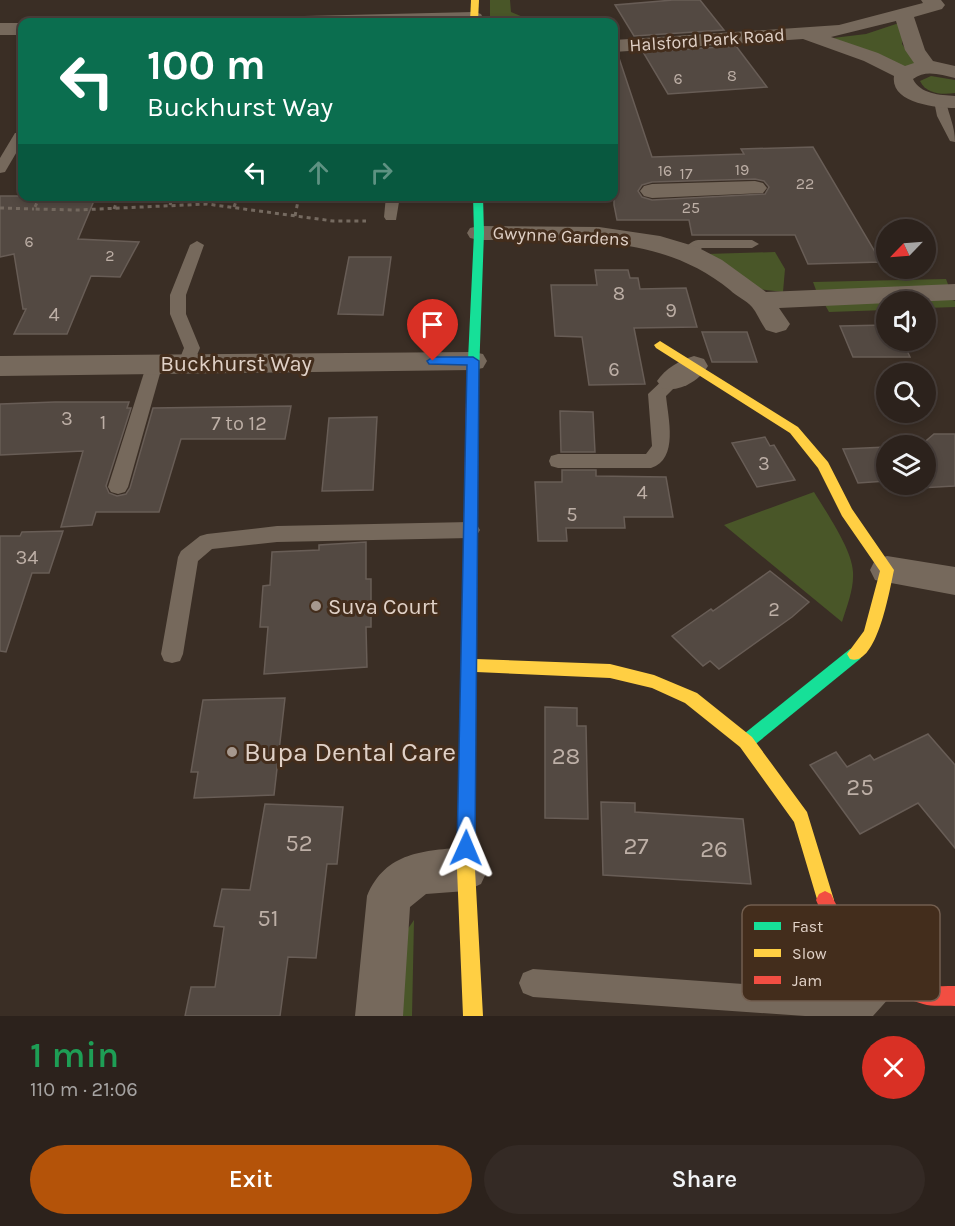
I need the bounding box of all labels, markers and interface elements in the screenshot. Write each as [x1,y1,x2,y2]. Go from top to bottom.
street label: Halsford Park Road [629,24,785,56]
text: 100 m [147,40,266,90]
icon: left [48,42,126,120]
house number: 8 [727,66,737,85]
house number: 6 [673,69,683,88]
text: Buckhurst Way [147,91,333,123]
icon: left [239,156,272,189]
icon: ahead [302,156,335,189]
icon: right [365,156,398,189]
house number: 19 [735,160,749,179]
house number: 16 [658,161,672,180]
house number: 17 [680,164,693,183]
house number: 22 [796,174,814,193]
house number: 25 [682,198,700,217]
north arrow [876,219,936,279]
map controls [876,219,936,495]
street label: Gwynne Gardens [492,221,630,251]
house number: 6 [24,232,34,251]
house number: 2 [105,246,115,265]
house number: 8 [613,282,625,305]
button: sound [876,291,936,351]
pin [407,299,458,361]
house number: 9 [665,299,677,322]
house number: 4 [48,303,60,326]
icon: arrive [416,308,449,341]
street label: Buckhurst Way [160,351,312,377]
house number: 6 [608,358,620,381]
button: search [876,363,936,423]
house number: 3 [61,407,73,430]
house number: 1 [100,411,106,434]
house number: 7 to 12 [211,412,267,435]
button: layers [876,435,936,495]
house number: 3 [758,452,770,475]
house number: 4 [636,481,648,504]
house number: 5 [566,503,578,526]
house number: 34 [16,546,38,569]
place label: Suva Court [328,594,438,620]
house number: 2 [768,598,780,621]
marker: Suva Court [309,599,323,613]
place label: Bupa Dental Care [244,736,456,768]
house number: 28 [552,742,580,770]
marker: Bupa Dental Care [225,745,239,759]
house number: 25 [846,773,874,801]
position arrow [434,816,498,880]
house number: 52 [285,829,313,857]
house number: 27 [623,832,649,860]
house number: 26 [700,835,728,863]
house number: 51 [257,904,279,932]
legend [742,905,940,1001]
text: Fast [792,917,823,936]
text: Slow [792,944,827,963]
text: Jam [792,971,822,990]
text: 1 min [30,1034,119,1076]
button: close [862,1036,925,1099]
text: 110 m · 21:06 [30,1078,138,1101]
button: Exit [30,1145,472,1214]
button: Share [484,1145,925,1214]

